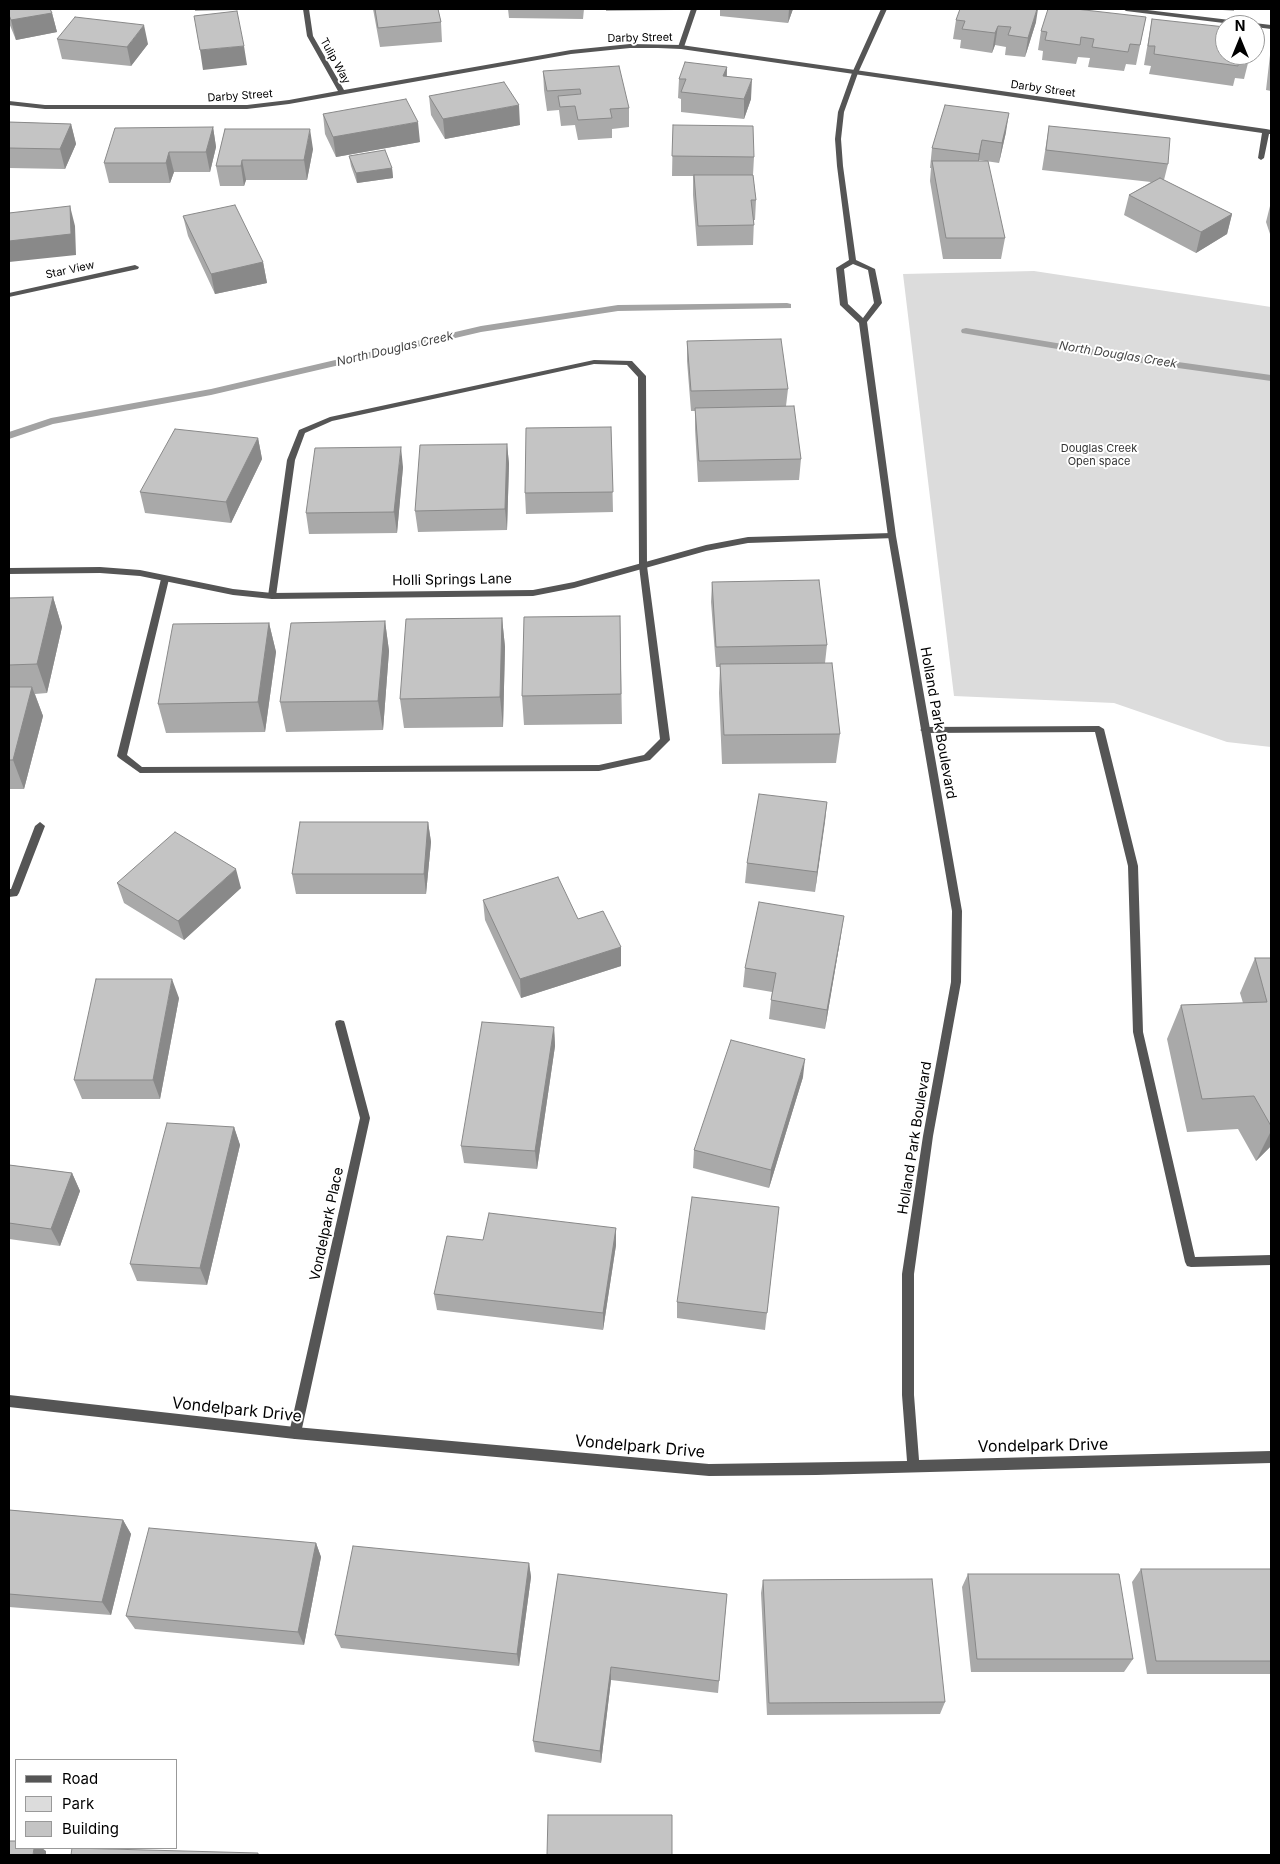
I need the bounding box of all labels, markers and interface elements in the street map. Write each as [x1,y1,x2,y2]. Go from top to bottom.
north arrow [1215,15,1265,65]
text: N [1235,17,1245,34]
street label: Darby Street [607,31,673,45]
street label: Tulip Way [317,36,353,86]
street label: Darby Street [1010,78,1076,100]
street label: Darby Street [207,87,273,105]
street label: Star View [44,258,96,282]
water label: North Douglas Creek [335,329,455,369]
water label: North Douglas Creek [1058,339,1178,371]
park label: Douglas Creek Open space [1061,442,1137,468]
street label: Holli Springs Lane [392,571,512,589]
street label: Holland Park Boulevard [916,645,960,801]
street label: Holland Park Boulevard [895,1060,935,1216]
street label: Vondelpark Place [307,1166,347,1282]
street label: Vondelpark Drive [171,1394,303,1426]
street label: Vondelpark Drive [574,1432,706,1462]
street label: Vondelpark Drive [978,1435,1108,1457]
legend [15,1759,178,1849]
text: Road [62,1769,98,1788]
text: Park [62,1794,94,1813]
text: Building [62,1819,119,1838]

